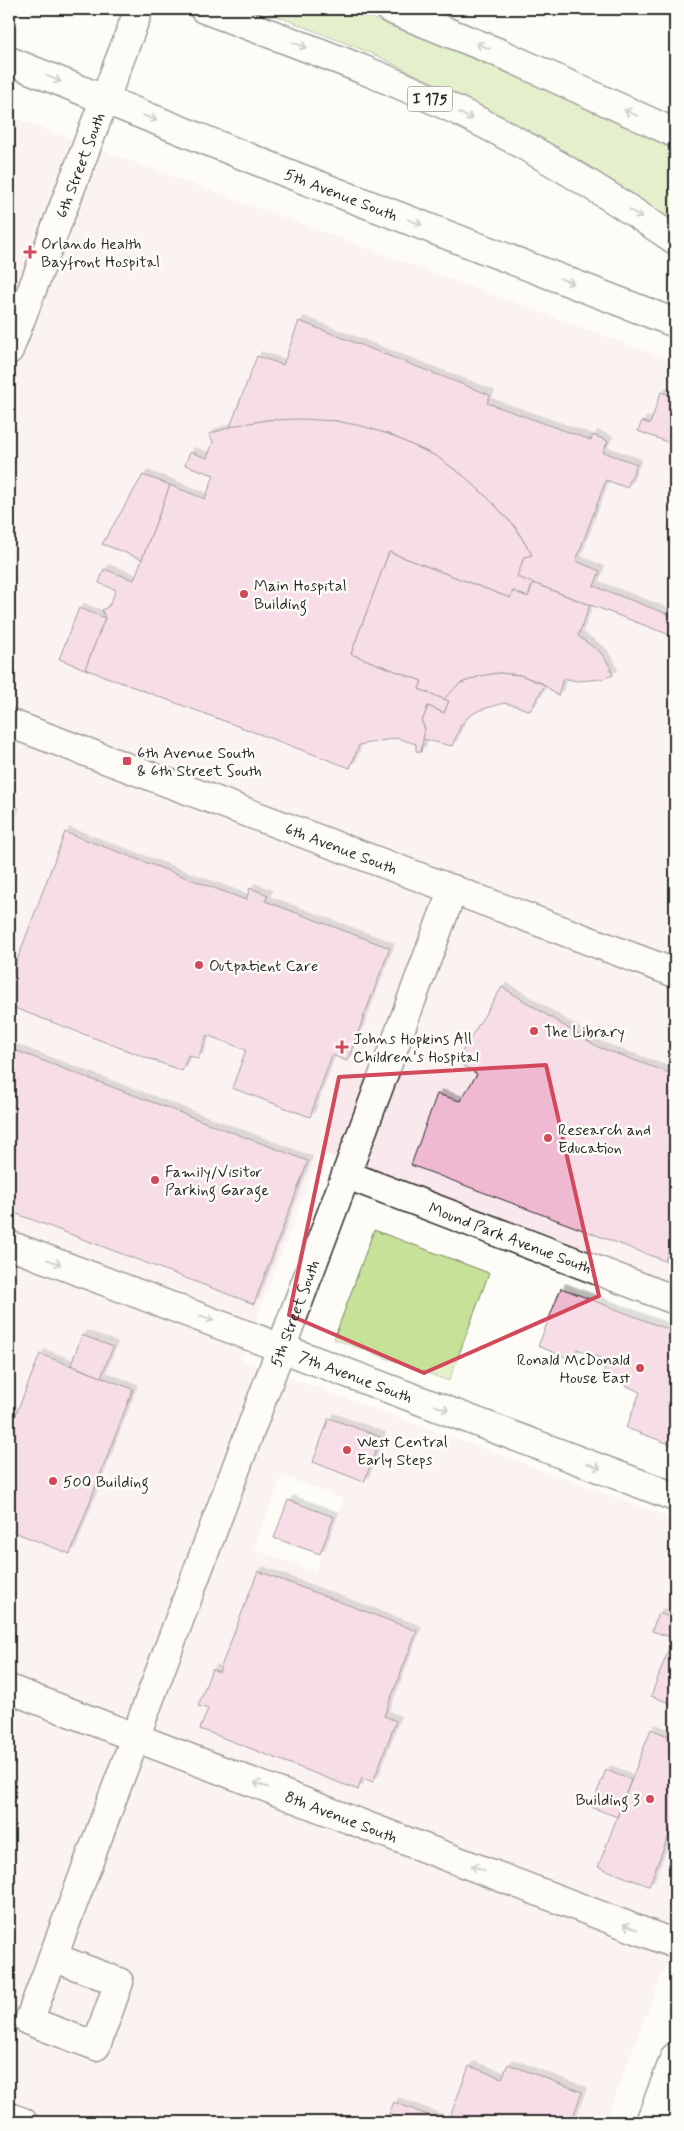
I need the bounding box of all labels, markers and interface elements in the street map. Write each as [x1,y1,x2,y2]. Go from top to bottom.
one-way arrow [292,41,307,51]
one-way arrow [476,41,491,51]
one-way arrow [46,75,61,85]
road number: I 175 [408,86,452,112]
one-way arrow [624,107,639,117]
street label: 6th Street South [51,110,111,221]
one-way arrow [458,112,473,122]
one-way arrow [142,114,157,123]
street label: 5th Avenue South [281,164,400,227]
one-way arrow [629,209,643,219]
one-way arrow [407,218,422,227]
place label: Orlando Health Bayfront Hospital [41,234,160,273]
marker: Orlando Health Bayfront Hospital [23,245,37,259]
one-way arrow [559,276,574,286]
place label: Main Hospital Building [254,576,347,616]
marker: Main Hospital Building [238,588,250,600]
place label: 6th Avenue South & 6th Street South [137,743,262,782]
marker: 6th Avenue South & 6th Street South [121,755,133,767]
street label: 6th Avenue South [282,819,400,880]
place label: Outpatient Care [209,956,318,977]
marker: Outpatient Care [193,959,205,971]
place label: The Library [544,1022,625,1043]
marker: The Library [528,1025,540,1037]
place label: Johns Hopkins All Children's Hospital [353,1029,479,1068]
marker: Johns Hopkins All Children's Hospital [335,1040,349,1054]
place label: Research and Education [558,1120,651,1159]
marker: Research and Education [542,1132,554,1144]
place label: Family/Visitor Parking Garage [165,1162,269,1202]
marker: Family/Visitor Parking Garage [149,1174,161,1186]
street label: Mound Park Avenue South [425,1198,595,1279]
street label: 5th Street South [266,1257,325,1370]
one-way arrow [46,1258,62,1267]
one-way arrow [198,1314,214,1323]
street label: 7th Avenue South [296,1347,415,1409]
place label: Ronald McDonald House East [517,1350,630,1389]
marker: Ronald McDonald House East [634,1362,646,1374]
one-way arrow [434,1404,449,1413]
place label: West Central Early Steps [357,1432,448,1471]
marker: West Central Early Steps [341,1444,353,1456]
one-way arrow [586,1462,601,1471]
place label: 500 Building [63,1472,149,1494]
marker: 500 Building [47,1475,59,1487]
one-way arrow [254,1780,269,1789]
street label: 8th Avenue South [282,1787,400,1849]
place label: Building 3 [575,1790,640,1812]
marker: Building 3 [644,1793,656,1805]
one-way arrow [471,1863,486,1873]
one-way arrow [623,1921,638,1931]

